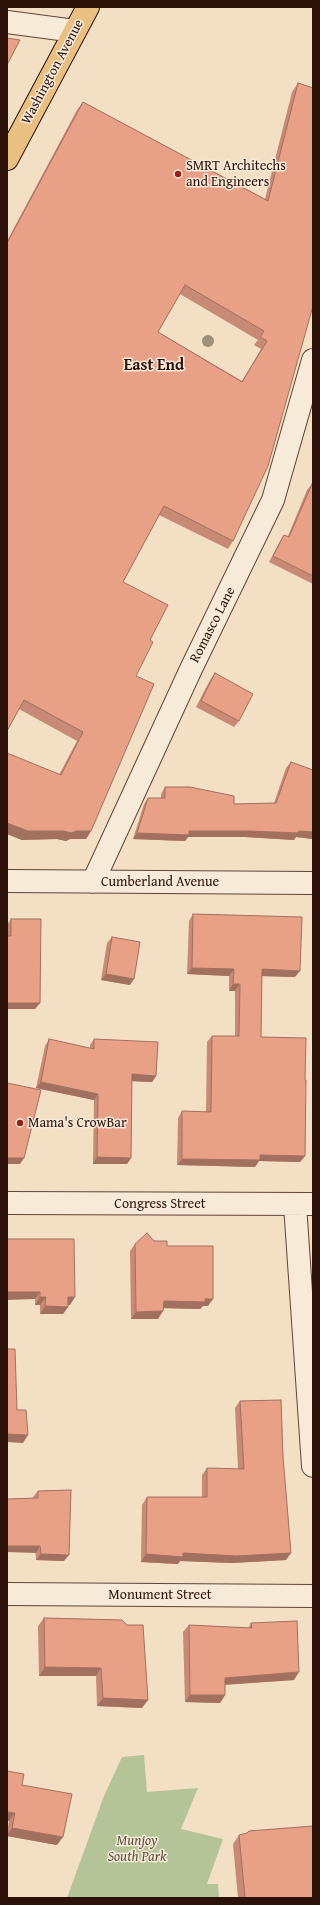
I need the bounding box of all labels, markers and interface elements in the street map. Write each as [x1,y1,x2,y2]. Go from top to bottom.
street label: Washington Avenue [18,17,88,127]
place label: SMRT Architechs and Engineers [186,158,286,190]
marker: SMRT Architechs and Engineers [173,169,183,179]
district label: East End [124,356,184,376]
street label: Romasco Lane [187,584,239,666]
street label: Cumberland Avenue [101,874,219,890]
place label: Mama's CrowBar [28,1115,127,1131]
marker: Mama's CrowBar [15,1118,25,1128]
street label: Congress Street [114,1196,206,1212]
street label: Monument Street [108,1587,212,1603]
park label: Munjoy South Park [108,1833,166,1866]

